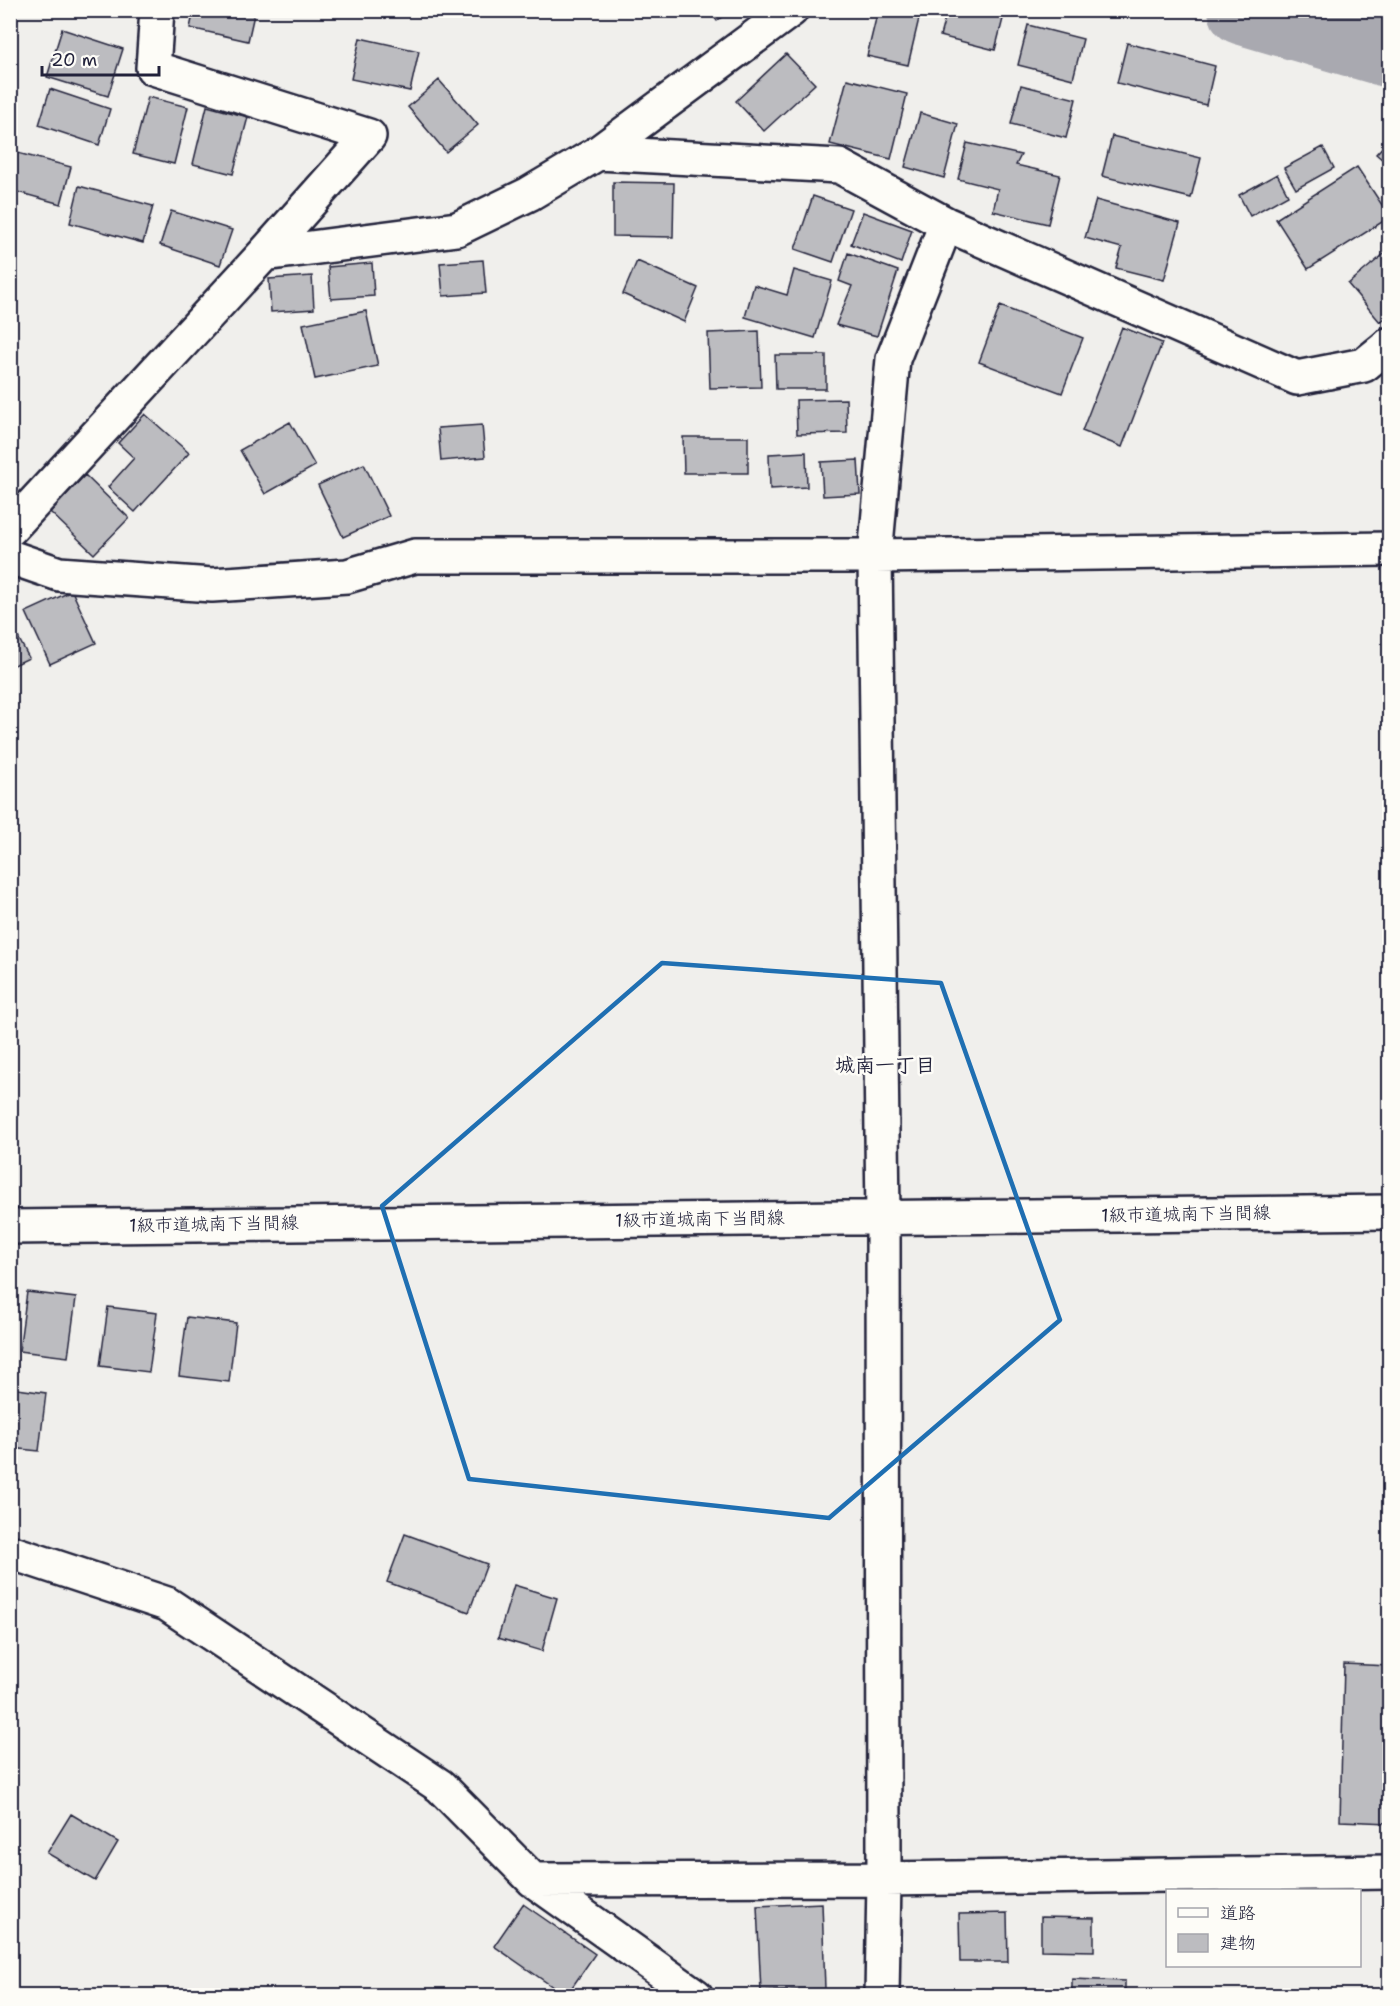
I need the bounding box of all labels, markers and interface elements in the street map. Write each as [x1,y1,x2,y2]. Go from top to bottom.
scale bar [42,39,159,77]
text: 20 m [51,48,97,72]
district label: 城南一丁目 [835,1052,935,1078]
street label: 1級市道城南下当間線 [1101,1201,1271,1227]
street label: 1級市道城南下当間線 [615,1206,785,1232]
street label: 1級市道城南下当間線 [129,1211,299,1237]
legend [1166,1889,1361,1967]
text: 道路 [1220,1901,1256,1925]
text: 建物 [1220,1931,1256,1955]

